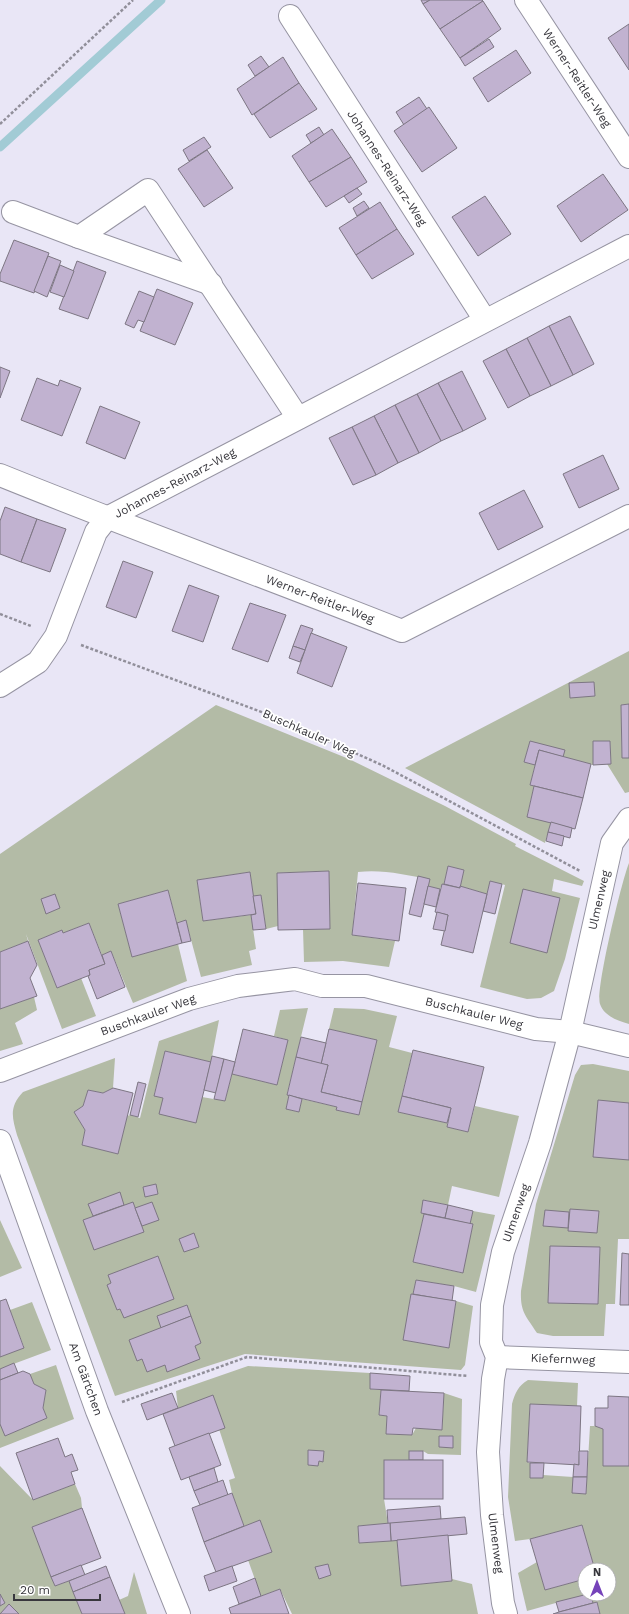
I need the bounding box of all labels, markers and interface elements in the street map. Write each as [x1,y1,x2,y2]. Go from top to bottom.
street label: Werner-Reitler-Weg [540,26,615,131]
street label: Johannes-Reinarz-Weg [344,107,430,229]
street label: Johannes-Reinarz-Weg [112,445,239,521]
street label: Werner-Reitler-Weg [264,572,377,626]
street label: Buschkauler Weg [260,706,358,760]
street label: Ulmenweg [585,868,613,931]
street label: Buschkauler Weg [99,991,198,1039]
street label: Buschkauler Weg [424,994,525,1032]
street label: Ulmenweg [499,1181,533,1244]
street label: Am Gärtchen [66,1340,106,1418]
street label: Kiefernweg [530,1351,596,1367]
street label: Ulmenweg [485,1512,507,1575]
north arrow [577,1562,617,1602]
text: N [593,1566,601,1579]
scale bar [14,1576,100,1602]
text: 20 m [20,1583,50,1597]

